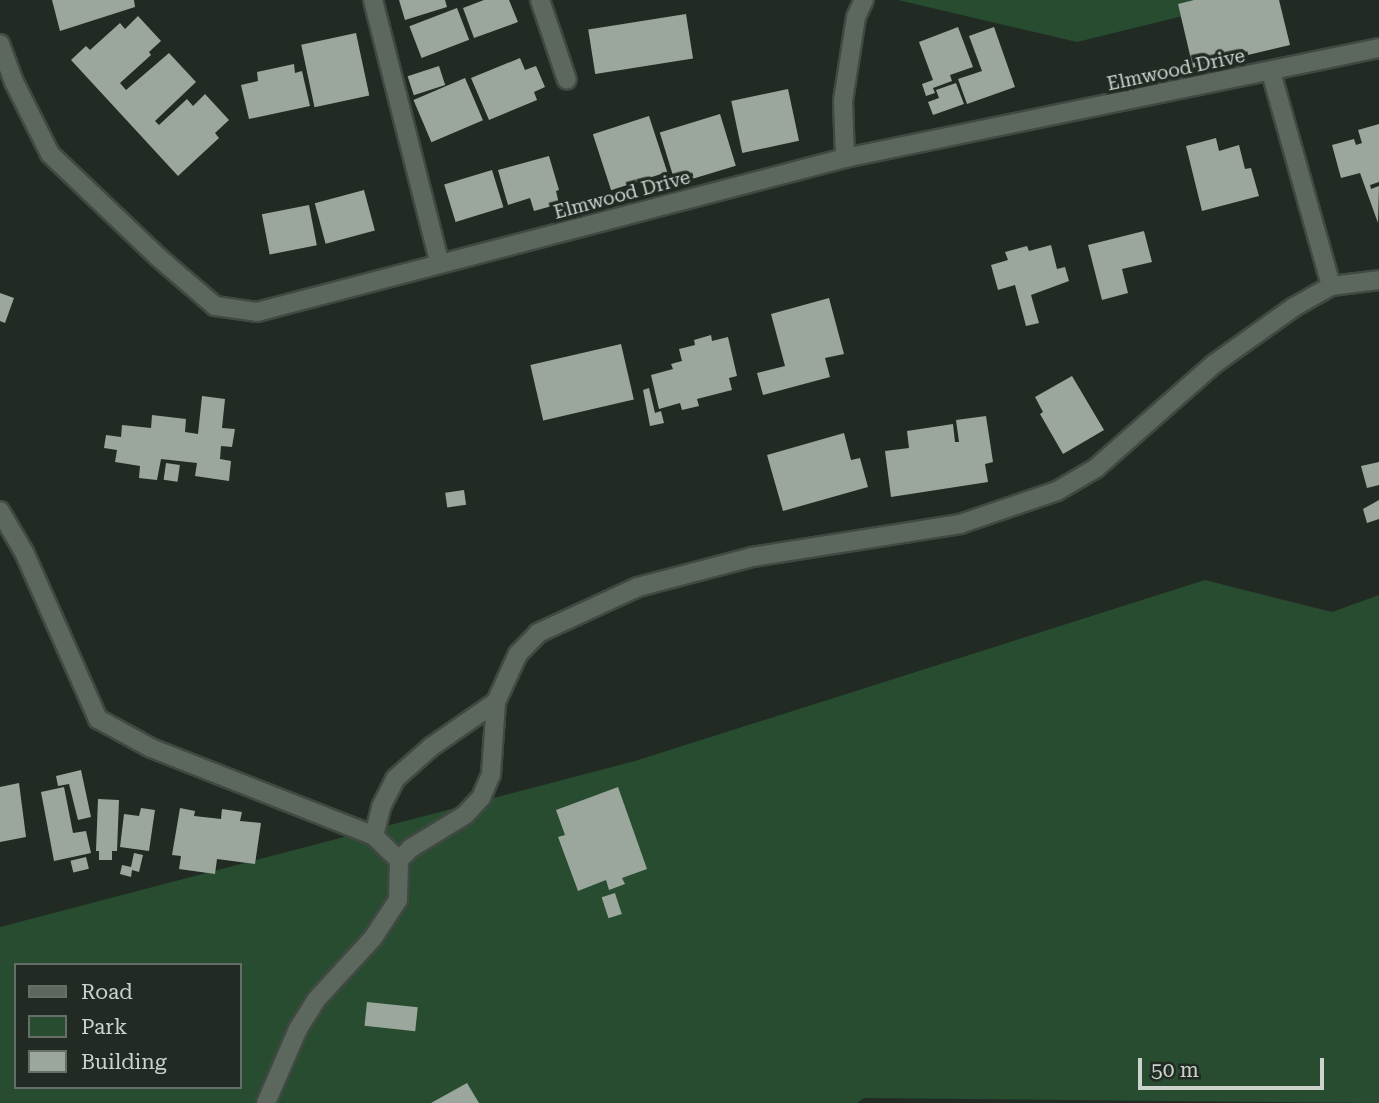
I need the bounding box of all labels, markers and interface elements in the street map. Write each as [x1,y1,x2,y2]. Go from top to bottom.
street label: Elmwood Drive [1105,44,1247,96]
street label: Elmwood Drive [551,166,693,224]
legend [14,963,242,1089]
text: Road [81,980,133,1004]
text: Park [81,1015,127,1039]
scale bar [1141,1044,1326,1088]
text: Building [81,1050,167,1074]
text: 50 m [1151,1058,1199,1082]

